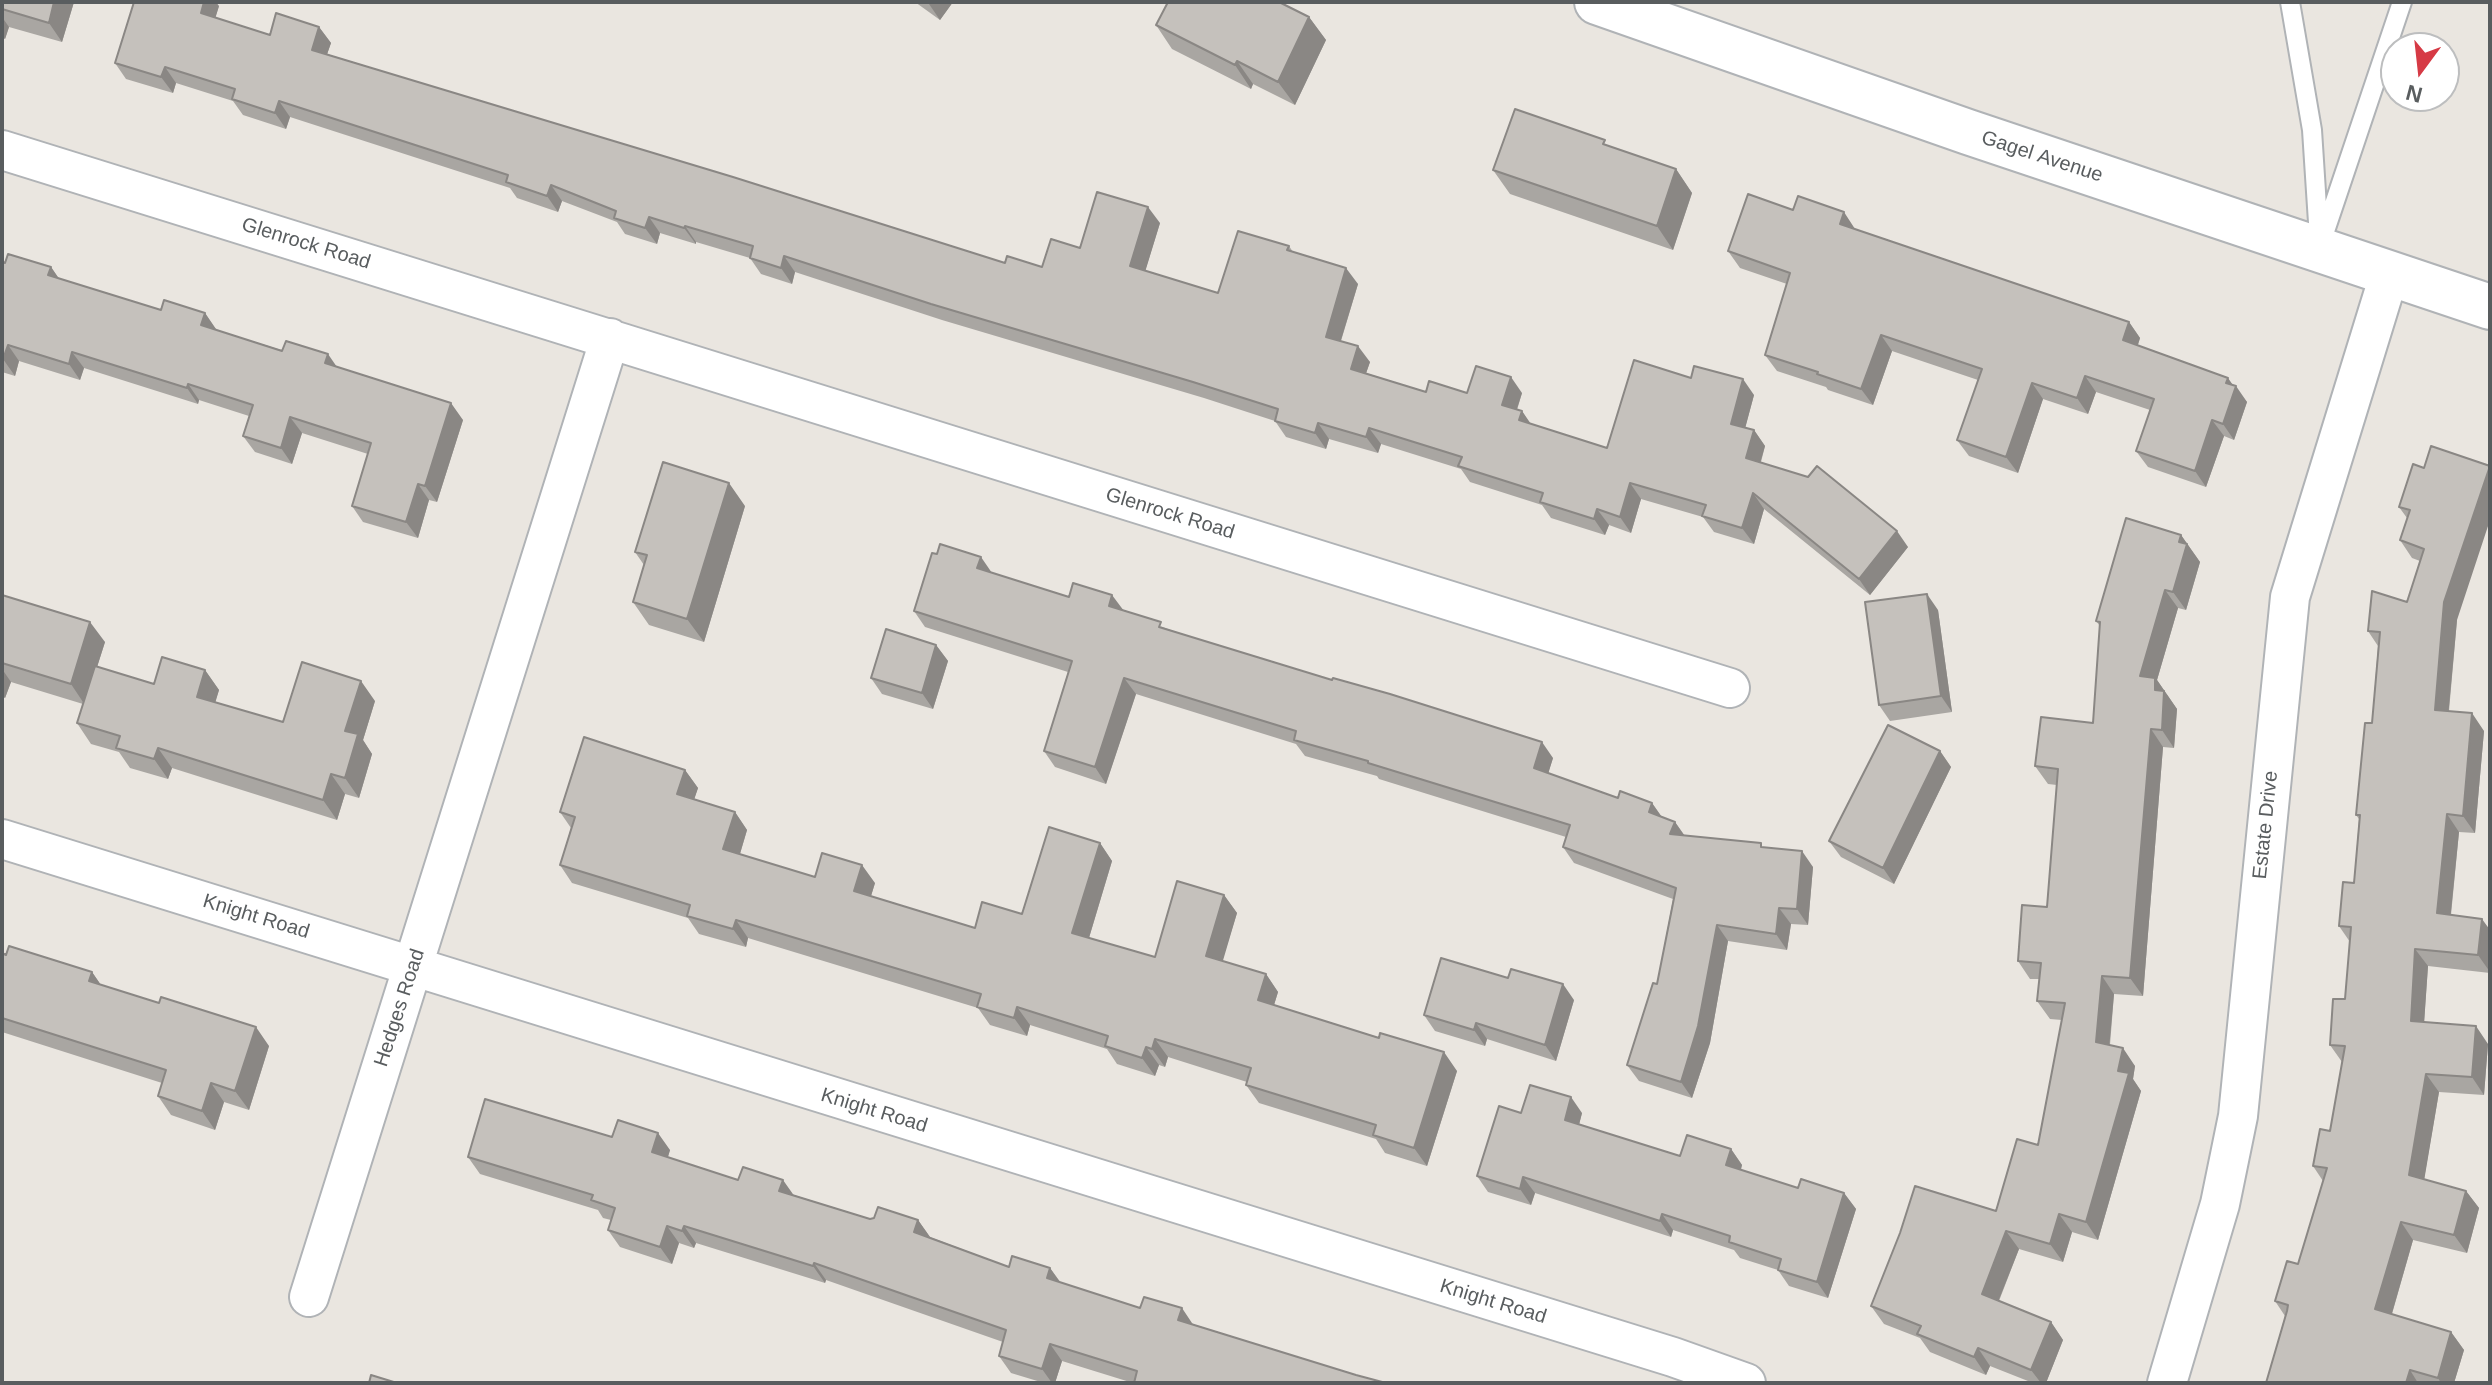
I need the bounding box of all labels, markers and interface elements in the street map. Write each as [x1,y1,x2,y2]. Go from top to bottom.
north arrow [2380,32,2460,112]
text: N [2403,80,2425,108]
street label: Gagel Avenue [1978,126,2106,188]
street label: Glenrock Road [239,213,373,275]
street label: Glenrock Road [1103,483,1237,545]
street label: Estate Drive [2248,770,2284,880]
street label: Knight Road [200,889,312,945]
street label: Hedges Road [370,946,430,1070]
street label: Knight Road [818,1083,930,1139]
street label: Knight Road [1437,1274,1549,1330]

